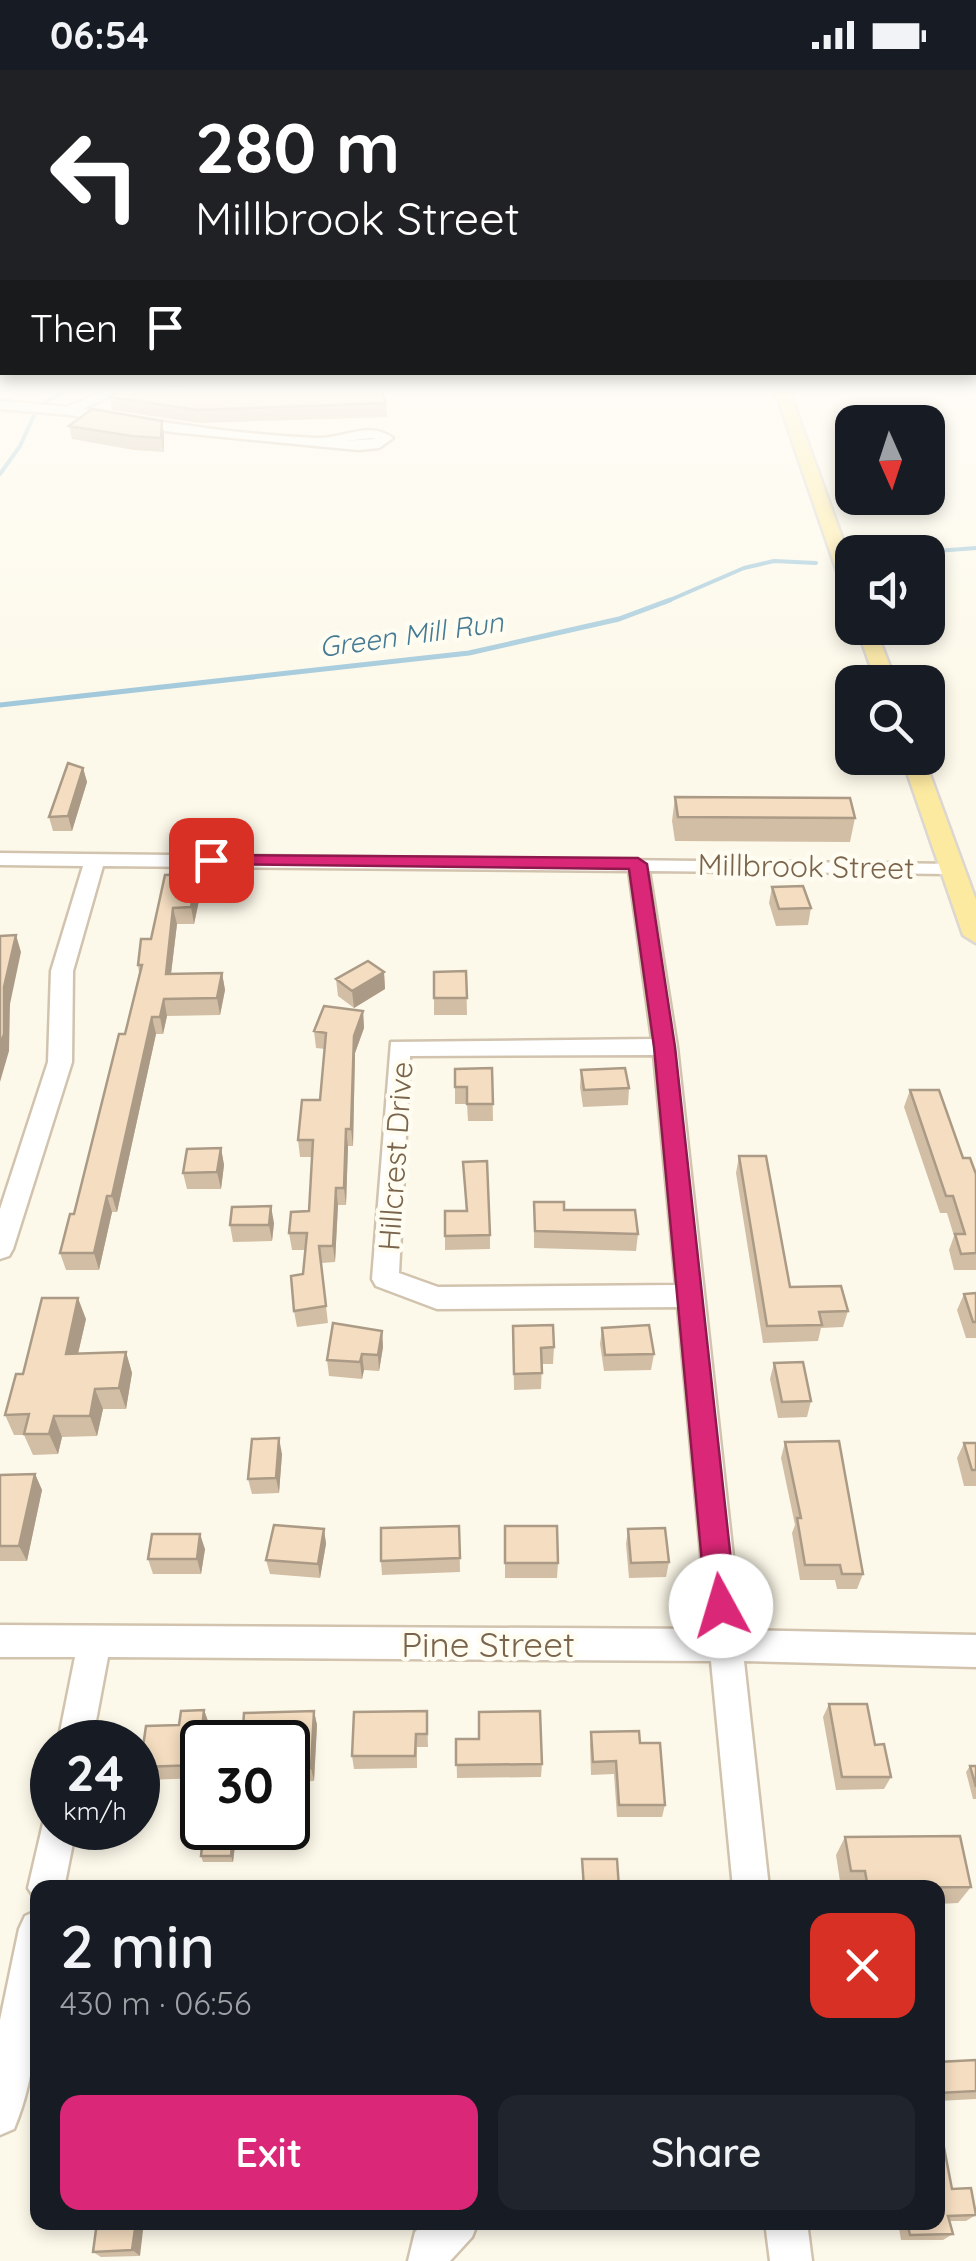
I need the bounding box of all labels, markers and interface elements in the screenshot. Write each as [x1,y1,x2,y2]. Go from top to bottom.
text: 06:54 [50,11,149,59]
text: 280 m [195,103,400,191]
icon: left [30,110,160,240]
text: Millbrook Street [195,190,520,246]
icon: arrive [138,300,193,355]
text: Then [30,304,118,352]
north arrow [835,405,945,515]
map controls [835,405,945,775]
button: sound [835,535,945,645]
water label: Green Mill Run [317,604,506,664]
button: search [835,665,945,775]
pin [169,818,254,903]
icon: arrive [184,833,239,888]
street label: Millbrook Street [697,845,915,887]
street label: Hillcrest Drive [369,1060,421,1252]
position arrow [669,1554,773,1658]
street label: Pine Street [401,1622,575,1666]
speed limit sign: 30 [180,1720,310,1850]
text: 24 [66,1741,124,1804]
text: km/h [63,1795,127,1826]
text: 2 min [60,1908,215,1983]
button: close [810,1913,915,2018]
text: 430 m · 06:56 [60,1983,251,2023]
button: Exit [60,2095,478,2210]
button: Share [498,2095,915,2210]

